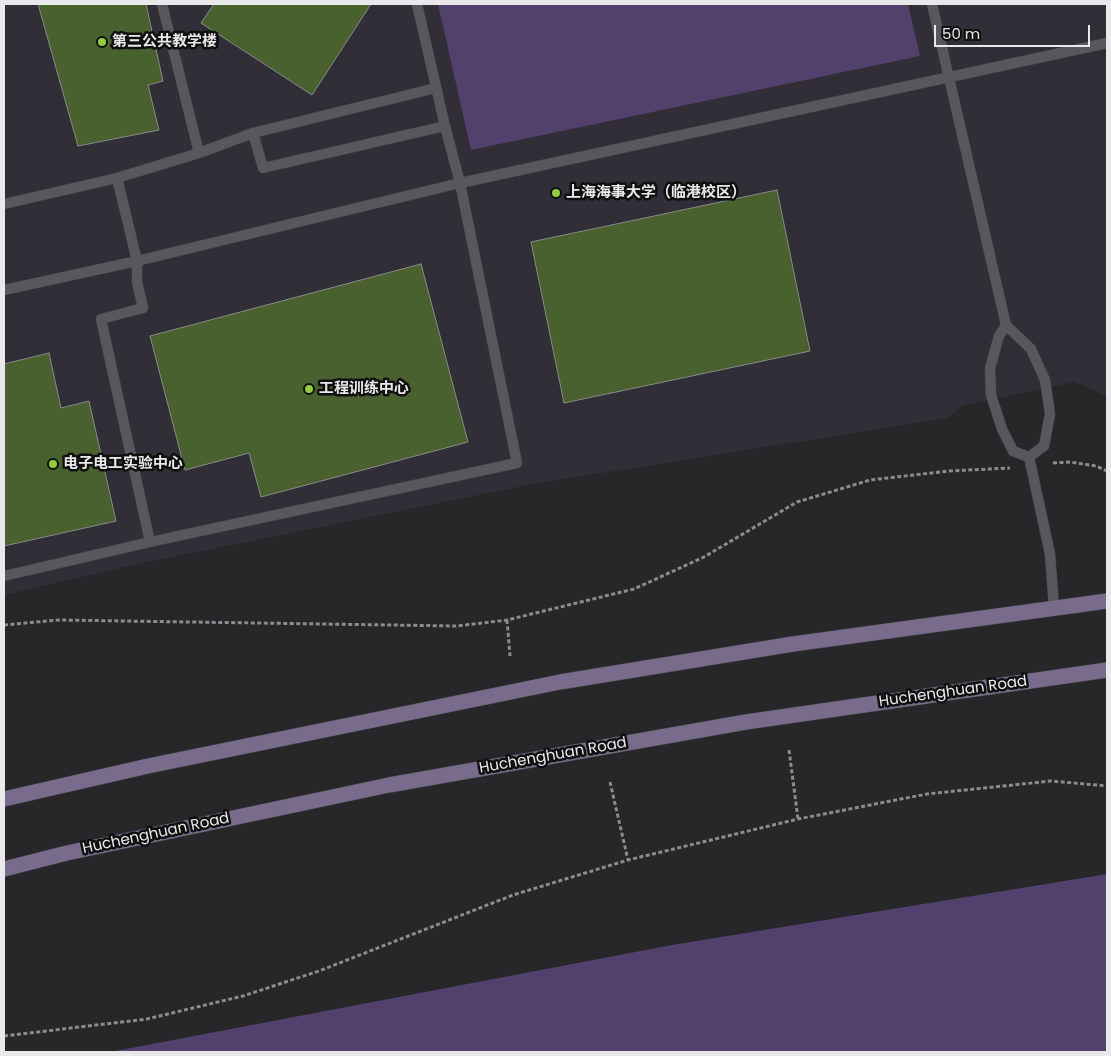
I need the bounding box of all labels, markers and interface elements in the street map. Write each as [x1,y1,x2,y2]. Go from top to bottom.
scale bar [936,15,1092,47]
text: 50 m [942,23,980,44]
place label: 第三公共教学楼 [112,33,217,51]
marker: 第三公共教学楼 [96,36,108,48]
place label: 上海海事大学（临港校区） [566,184,746,202]
marker: 上海海事大学（临港校区） [550,187,562,199]
place label: 工程训练中心 [319,380,409,398]
marker: 工程训练中心 [303,383,315,395]
place label: 电子电工实验中心 [63,455,183,473]
marker: 电子电工实验中心 [47,458,59,470]
street label: Huchenghuan Road [878,673,1028,711]
street label: Huchenghuan Road [478,734,628,778]
street label: Huchenghuan Road [81,810,231,858]

